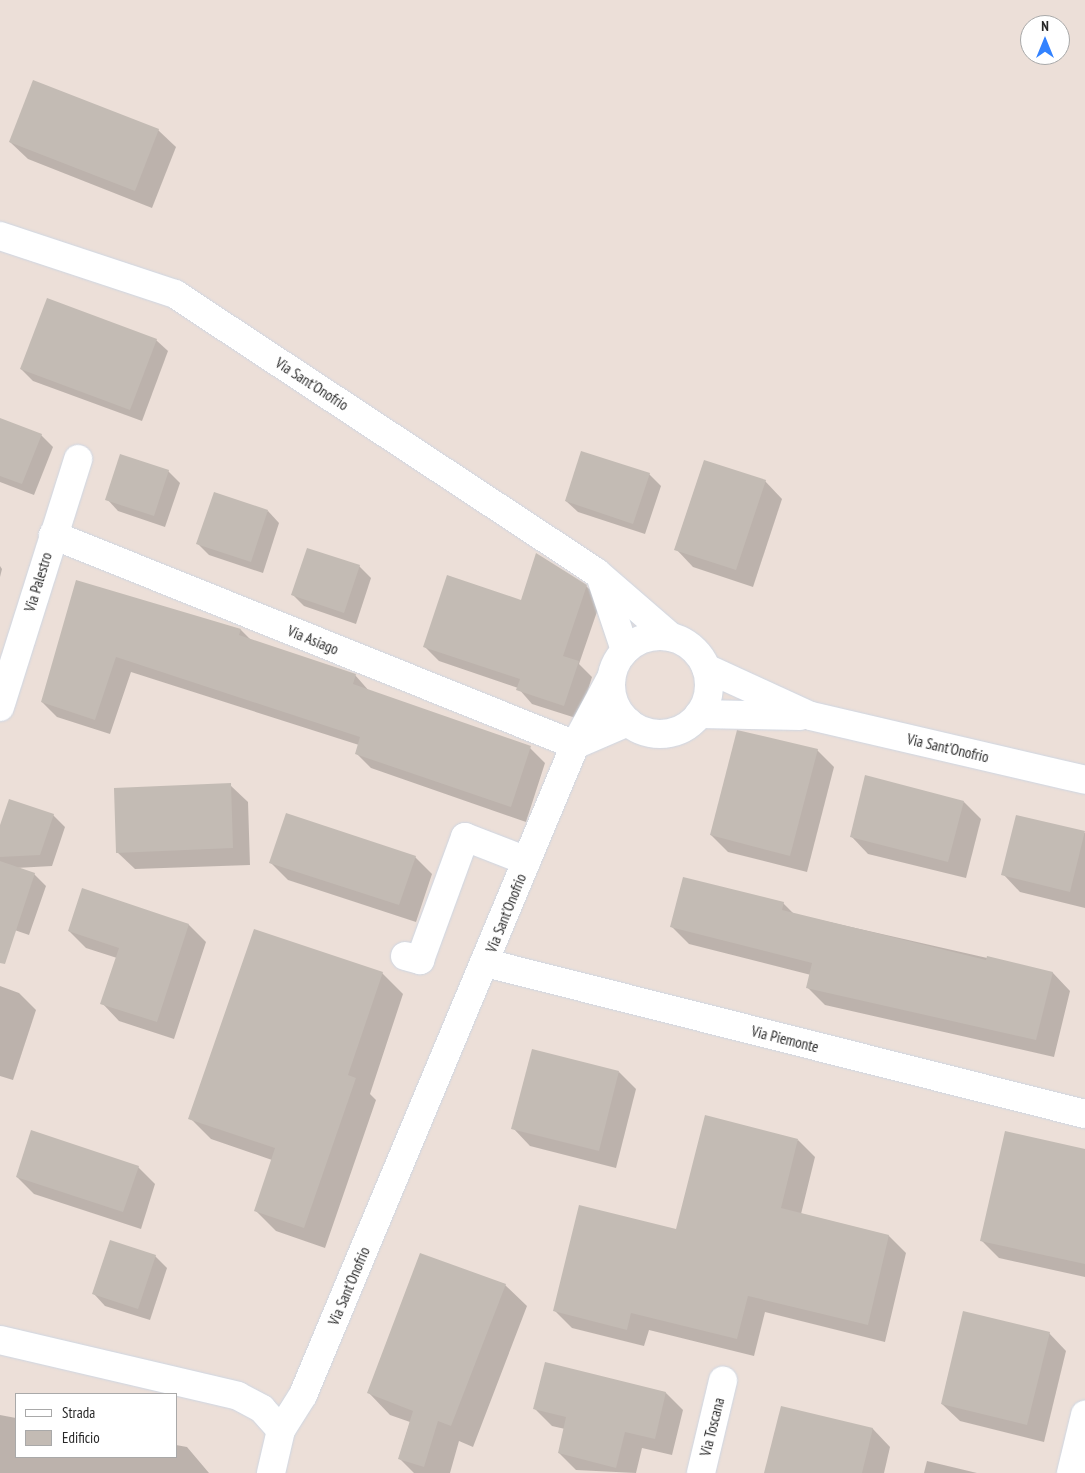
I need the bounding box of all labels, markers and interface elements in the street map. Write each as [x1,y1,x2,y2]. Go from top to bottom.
north arrow [1020,15,1070,65]
text: N [1041,17,1049,35]
street label: Via Sant'Onofrio [272,354,352,414]
street label: Via Palestro [20,550,56,614]
street label: Via Asiago [285,622,341,658]
street label: Via Sant'Onofrio [905,730,991,766]
street label: Via Sant'Onofrio [482,871,530,955]
street label: Via Piemonte [750,1022,820,1056]
street label: Via Sant'Onofrio [324,1244,374,1328]
legend [15,1393,178,1458]
street label: Via Toscana [696,1396,728,1458]
text: Strada [62,1403,95,1422]
text: Edificio [62,1428,100,1447]

